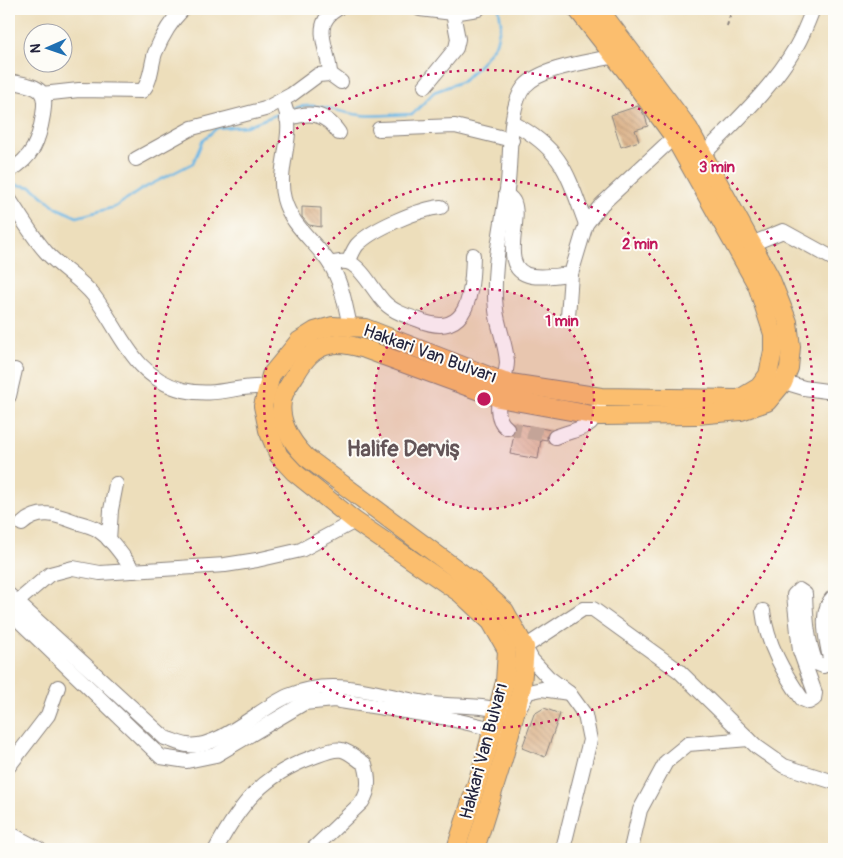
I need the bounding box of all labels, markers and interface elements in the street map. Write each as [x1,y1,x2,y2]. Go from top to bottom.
north arrow [22,22,72,72]
text: N [27,43,44,53]
text: 3 min [699,158,735,177]
text: 2 min [622,235,658,254]
text: 1 min [545,312,579,331]
street label: Hakkari Van Bulvarı [360,319,500,389]
centre of rings [475,390,493,408]
district label: Halife Derviş [347,435,459,463]
street label: Hakkari Van Bulvarı [455,680,513,822]

